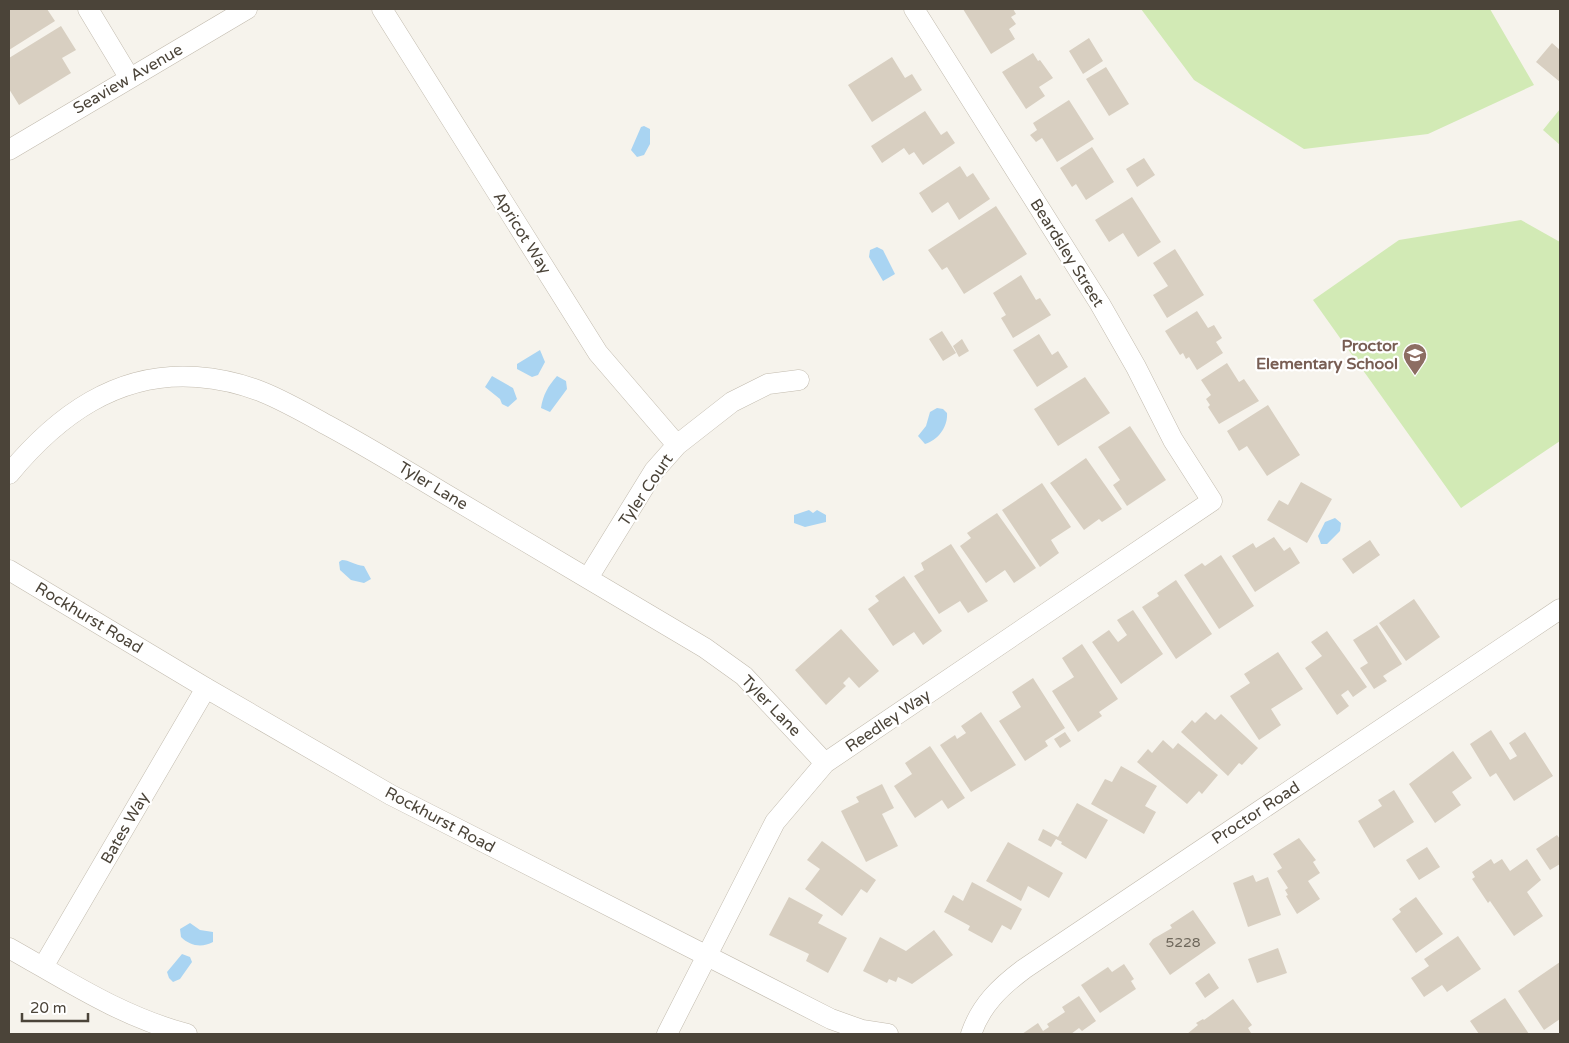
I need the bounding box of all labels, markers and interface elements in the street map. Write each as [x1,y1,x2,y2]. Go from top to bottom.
street label: Seaview Avenue [70,40,186,118]
street label: Apricot Way [489,188,555,278]
street label: Beardsley Street [1026,195,1108,311]
place label: Proctor Elementary School [1256,336,1399,374]
school or university icon: Proctor Elementary School [1402,342,1428,376]
street label: Tyler Court [614,450,678,530]
street label: Tyler Lane [395,457,471,515]
street label: Rockhurst Road [32,578,146,658]
street label: Tyler Lane [737,671,805,741]
street label: Reedley Way [842,685,935,757]
street label: Proctor Road [1208,777,1304,849]
street label: Rockhurst Road [381,783,499,857]
street label: Bates Way [96,788,154,868]
house number: 5228 [1165,934,1201,951]
scale bar [22,990,89,1022]
text: 20 m [30,999,67,1017]

